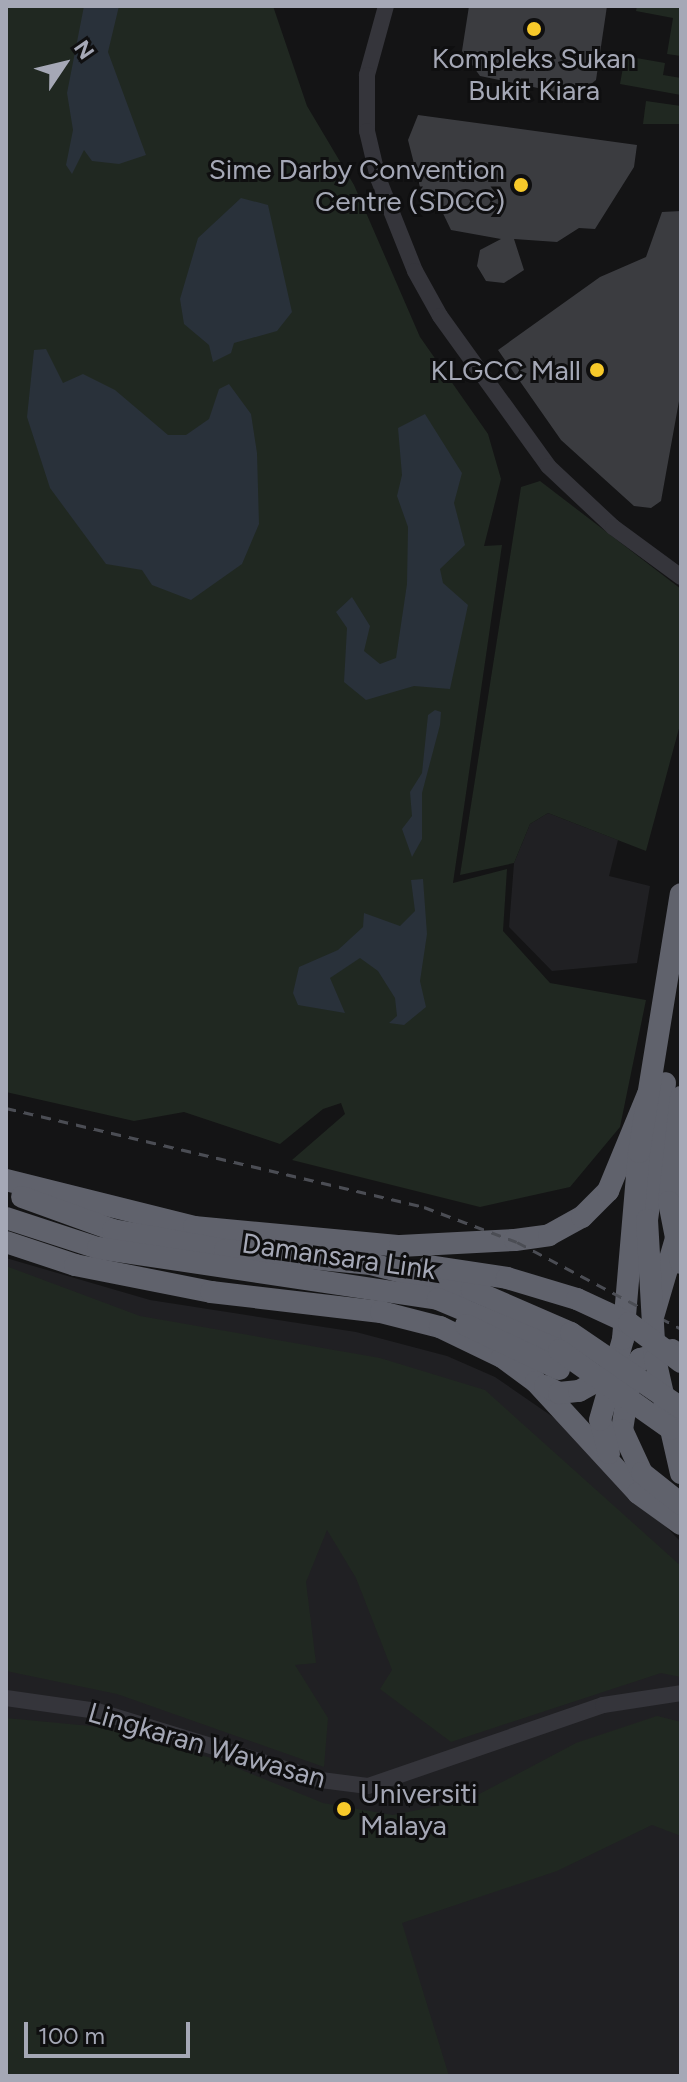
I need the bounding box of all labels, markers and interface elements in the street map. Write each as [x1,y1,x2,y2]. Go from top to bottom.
marker: Kompleks Sukan Bukit Kiara [525,20,543,38]
north arrow [24,24,104,104]
text: N [68,35,100,65]
place label: Kompleks Sukan Bukit Kiara [432,41,636,107]
place label: Sime Darby Convention Centre (SDCC) [209,152,505,218]
marker: Sime Darby Convention Centre (SDCC) [512,176,530,194]
place label: KLGCC Mall [431,353,581,387]
marker: KLGCC Mall [588,361,606,379]
street label: Damansara Link [240,1226,438,1286]
street label: Lingkaran Wawasan [84,1695,330,1795]
place label: Universiti Malaya [360,1776,478,1842]
marker: Universiti Malaya [335,1800,353,1818]
scale bar [28,2006,194,2056]
text: 100 m [38,2021,105,2050]

